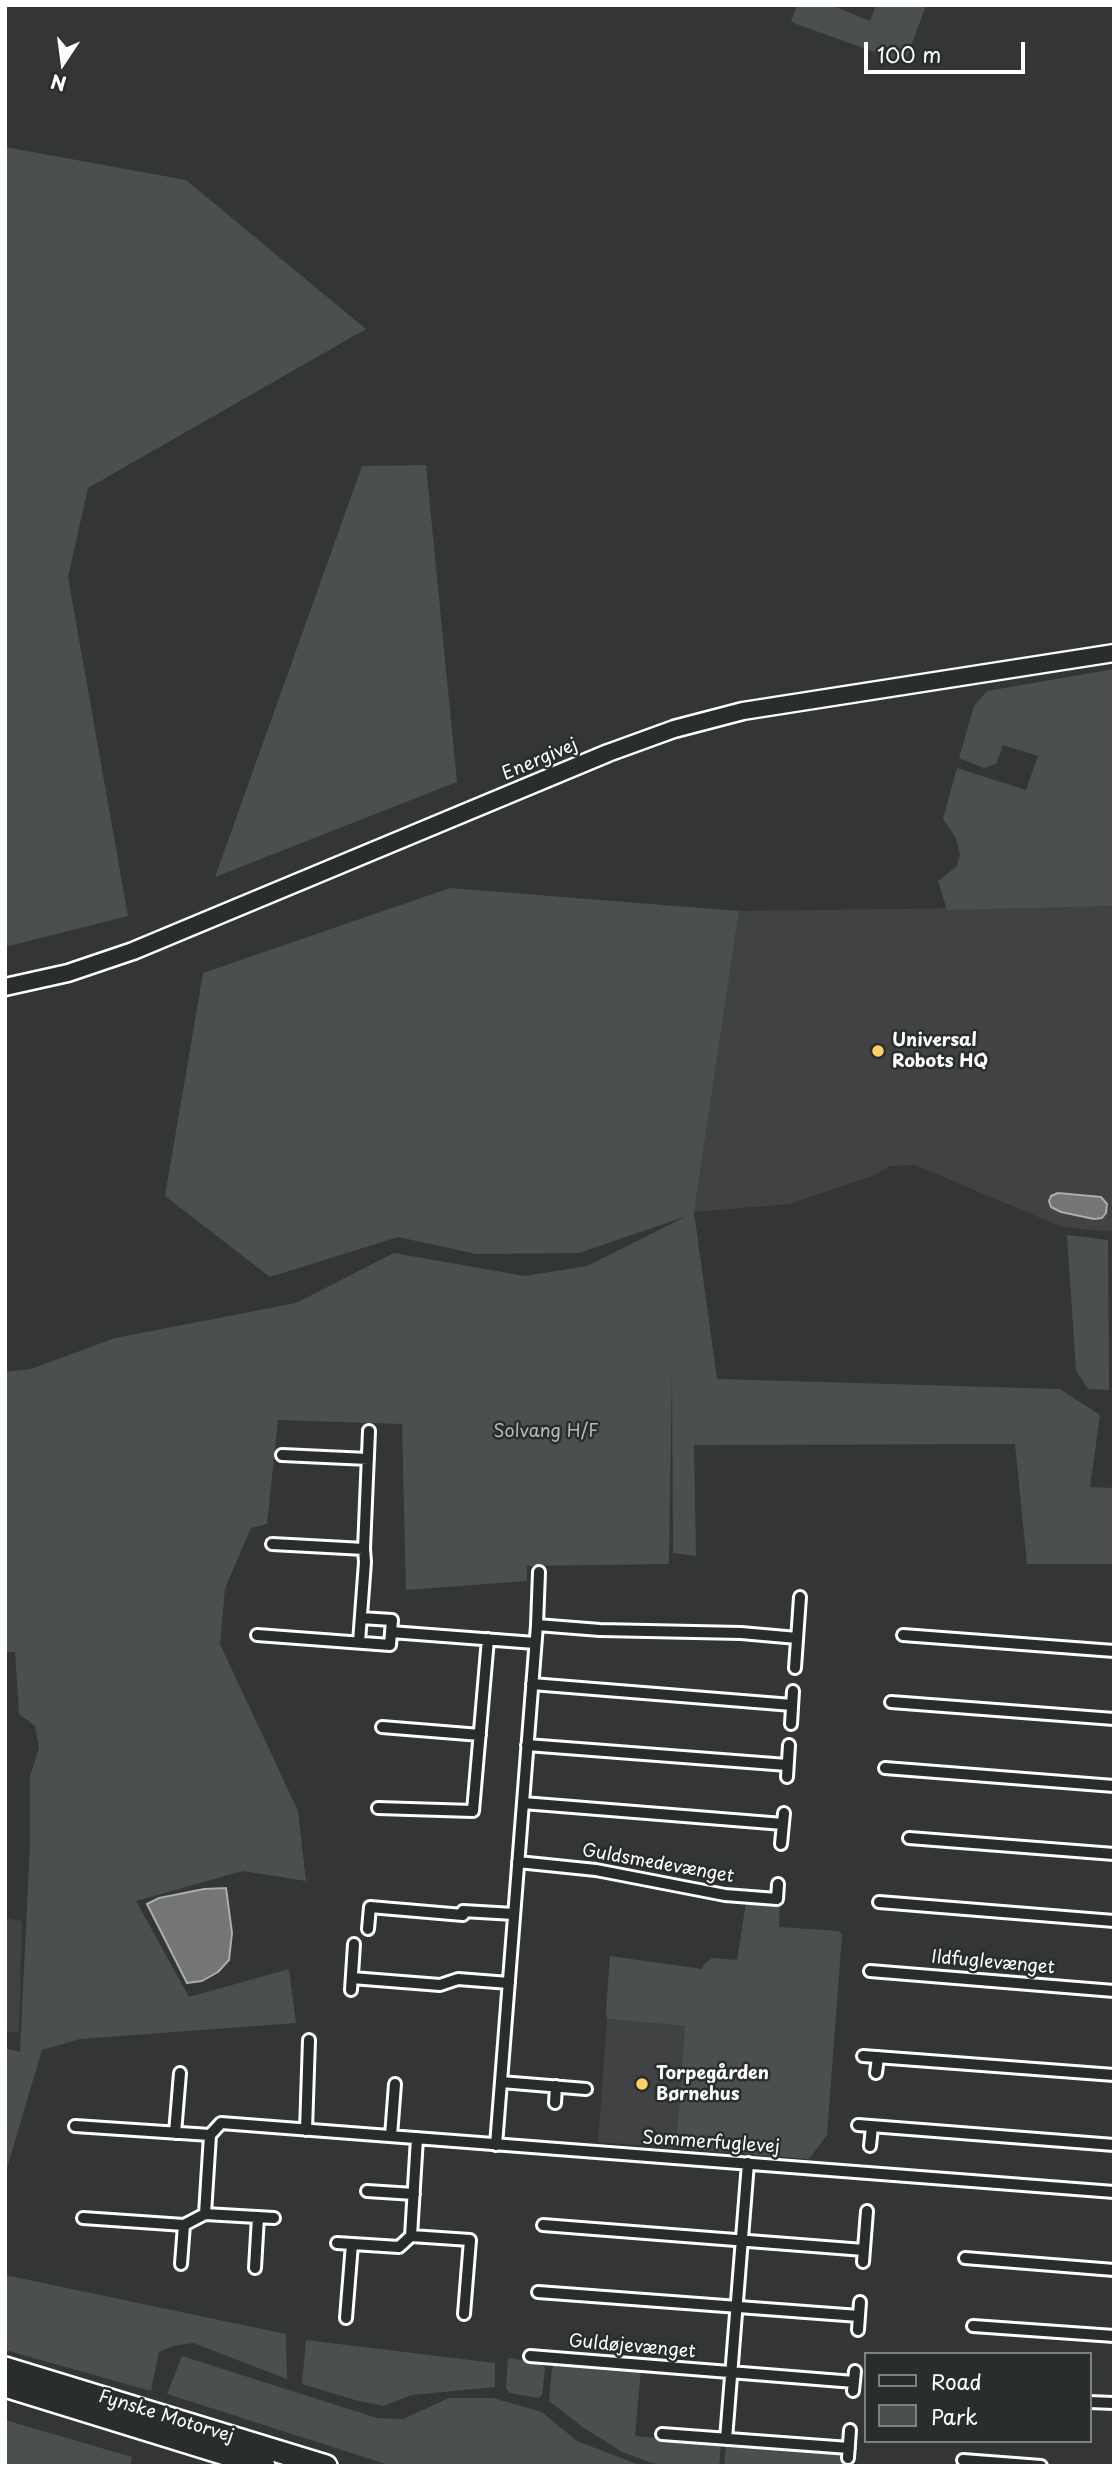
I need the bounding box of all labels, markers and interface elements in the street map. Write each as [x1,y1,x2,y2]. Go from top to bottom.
north arrow [28,28,98,98]
scale bar [867,28,1028,72]
text: 100 m [877,38,941,70]
text: N [48,68,69,99]
street label: Energivej [499,734,581,786]
place label: Universal Robots HQ [892,1030,988,1072]
marker: Universal Robots HQ [870,1043,886,1059]
park label: Solvang H/F [493,1421,599,1443]
street label: Guldsmedevænget [580,1840,736,1888]
street label: Ildfuglevænget [930,1947,1056,1979]
place label: Torpegården Børnehus [656,2063,769,2106]
marker: Torpegården Børnehus [634,2076,650,2092]
street label: Sommerfuglevej [641,2127,781,2159]
street label: Guldøjevænget [568,2331,696,2363]
legend [864,2352,1091,2443]
text: Road [931,2365,982,2397]
street label: Fynske Motorvej [96,2386,236,2448]
text: Park [931,2400,978,2432]

